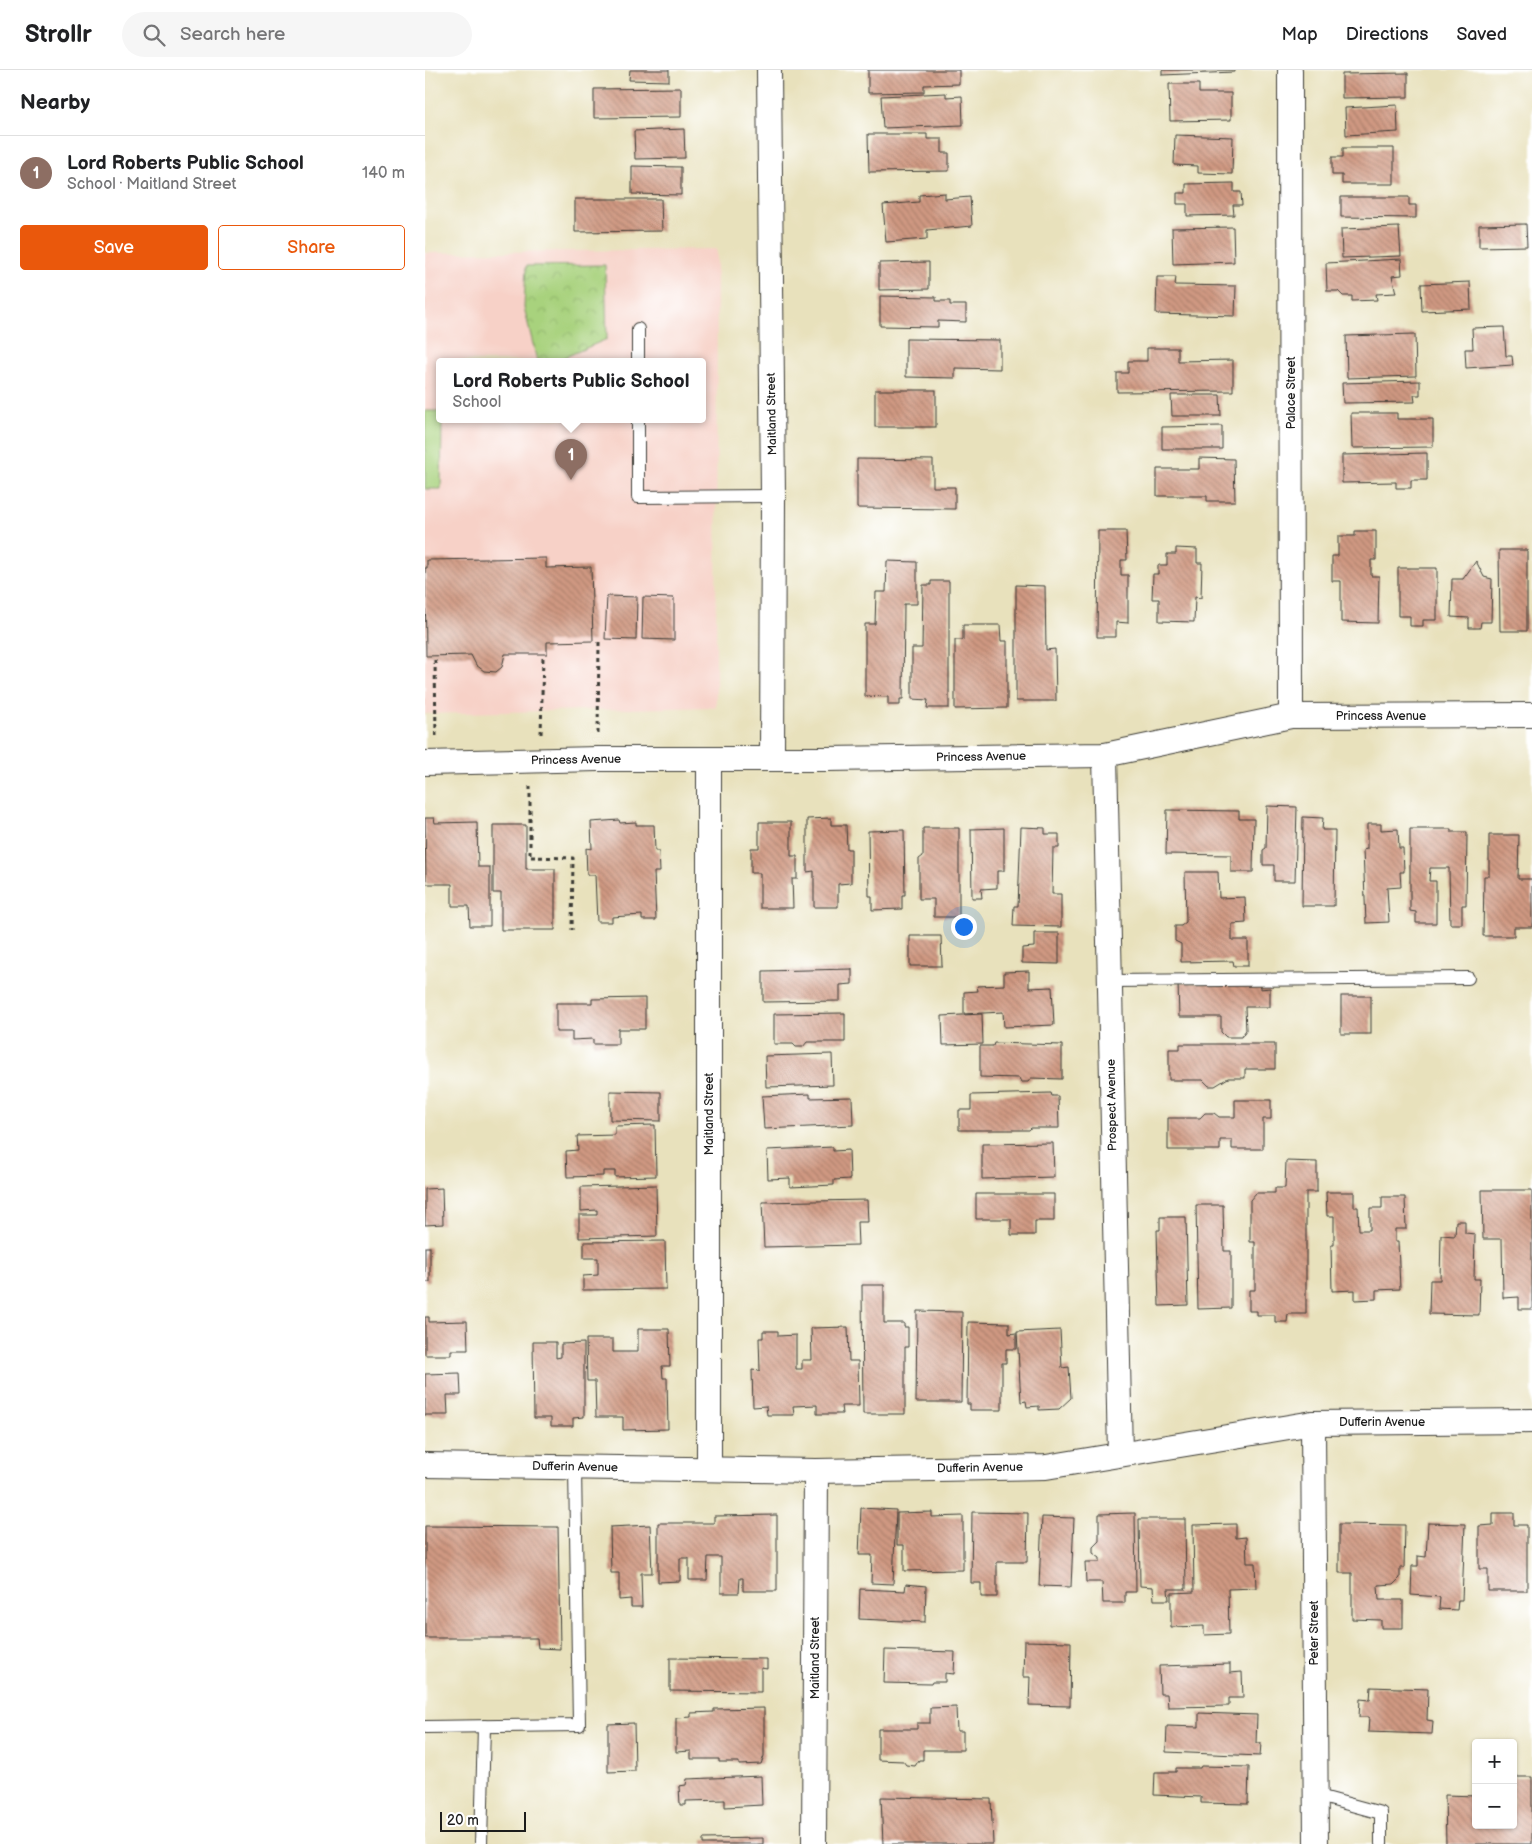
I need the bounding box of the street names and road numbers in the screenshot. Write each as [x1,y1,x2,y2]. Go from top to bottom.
street label: Palace Street [1284,356,1299,429]
street label: Maitland Street [764,372,780,455]
street label: Princess Avenue [1336,709,1426,724]
street label: Princess Avenue [936,749,1026,765]
street label: Princess Avenue [531,752,621,768]
street label: Prospect Avenue [1104,1059,1120,1151]
street label: Maitland Street [702,1072,717,1155]
street label: Dufferin Avenue [1339,1415,1425,1430]
street label: Dufferin Avenue [532,1459,618,1475]
street label: Dufferin Avenue [937,1460,1023,1476]
street label: Peter Street [1307,1600,1322,1665]
street label: Maitland Street [808,1616,823,1699]

